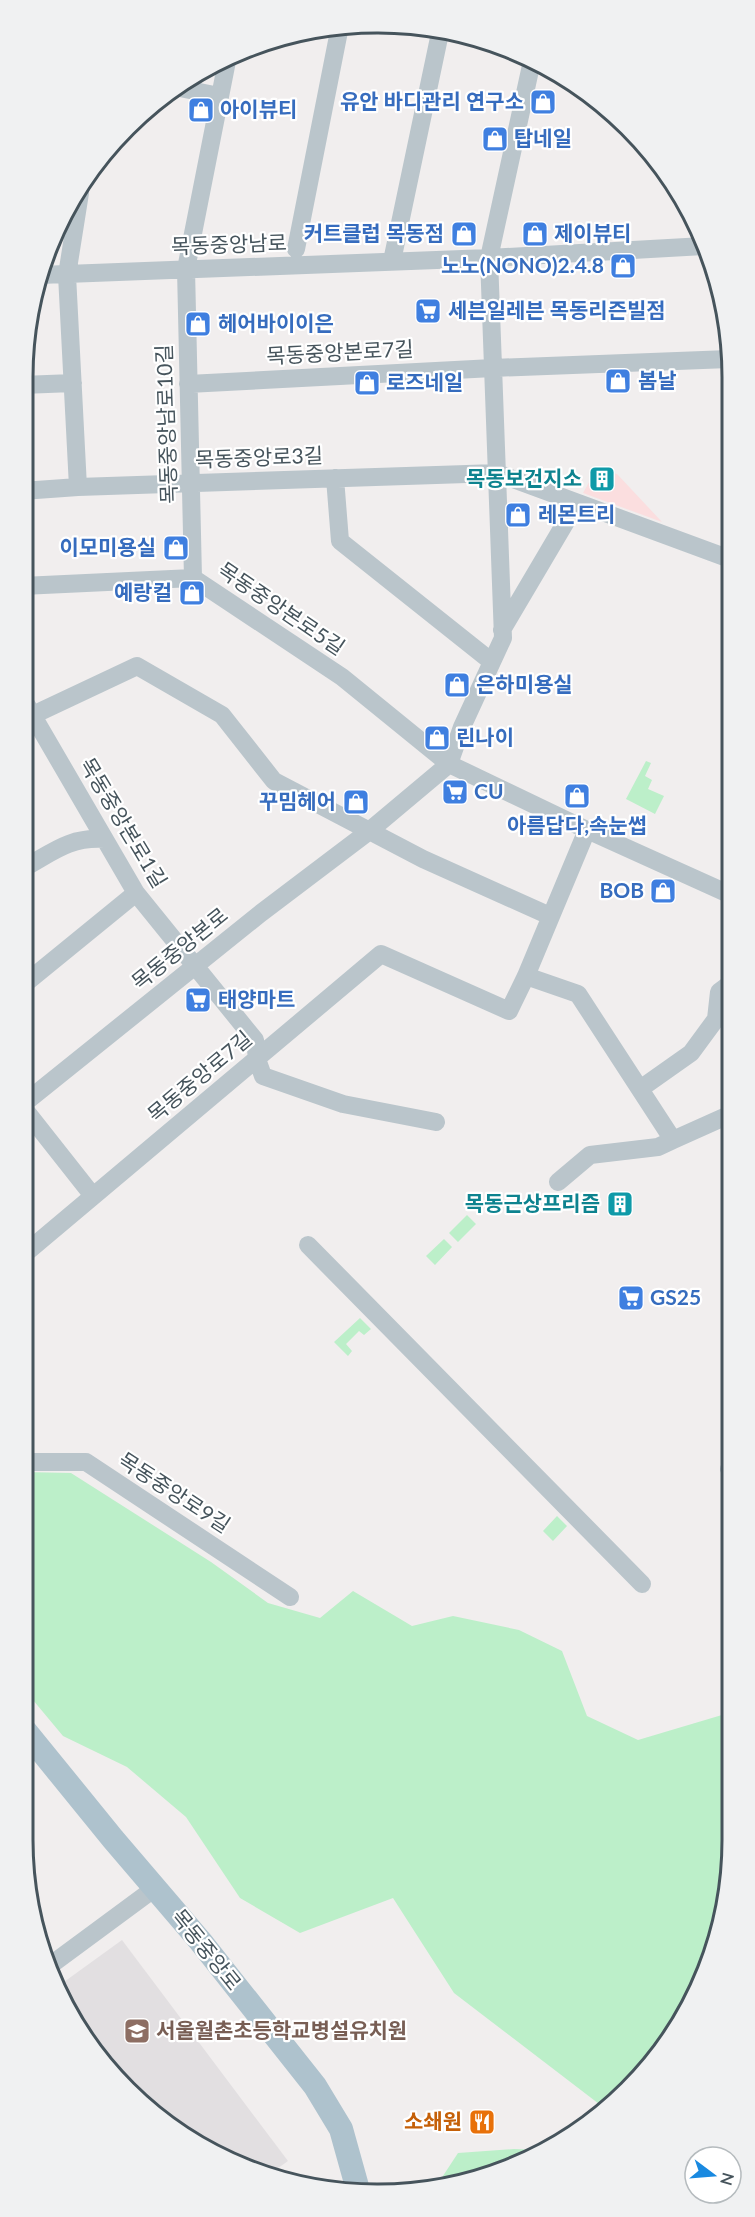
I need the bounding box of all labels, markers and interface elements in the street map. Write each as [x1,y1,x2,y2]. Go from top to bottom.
shop icon: 유안 바디관리 연구소 [528,87,558,117]
place label: 유안 바디관리 연구소 [340,88,524,113]
shop icon: 아이뷰티 [186,95,216,125]
place label: 아이뷰티 [220,96,297,121]
shop icon: 탑네일 [480,124,510,154]
place label: 탑네일 [514,125,572,150]
shop icon: 커트클럽 목동점 [449,219,479,249]
shop icon: 제이뷰티 [520,219,550,249]
place label: 커트클럽 목동점 [304,220,444,245]
place label: 제이뷰티 [554,220,631,245]
street label: 목동중앙남로 [171,229,287,258]
shop icon: 노노(NONO)2.4.8 [608,251,638,281]
place label: 노노(NONO)2.4.8 [441,252,604,277]
supermarket icon: 세븐일레븐 목동리즌빌점 [413,296,443,326]
place label: 세븐일레븐 목동리즌빌점 [448,297,666,322]
shop icon: 헤어바이이은 [183,309,213,339]
place label: 헤어바이이은 [218,310,334,335]
street label: 목동중앙본로7길 [266,335,414,368]
street label: 목동중앙남로10길 [150,344,181,504]
shop icon: 봄날 [603,366,633,396]
place label: 봄날 [638,367,677,392]
shop icon: 로즈네일 [352,368,382,398]
place label: 로즈네일 [386,369,463,394]
street label: 목동중앙로3길 [194,442,323,471]
building icon: 목동보건지소 [587,464,617,494]
place label: 목동보건지소 [466,465,582,490]
shop icon: 레몬트리 [503,500,533,530]
place label: 레몬트리 [538,501,615,526]
shop icon: 이모미용실 [161,533,191,563]
place label: 이모미용실 [59,534,156,559]
street label: 목동중앙본로5길 [214,556,350,659]
shop icon: 예랑컬 [177,578,207,608]
place label: 예랑컬 [114,579,172,604]
shop icon: 은하미용실 [442,670,472,700]
place label: 은하미용실 [476,671,573,696]
shop icon: 린나이 [422,723,452,753]
place label: 린나이 [456,724,514,749]
street label: 목동중앙본로1길 [76,753,173,892]
supermarket icon: CU [440,777,470,807]
place label: CU [474,778,503,803]
shop icon: 아름답다,속눈썹 [562,781,592,811]
shop icon: 꾸밈헤어 [341,787,371,817]
place label: 꾸밈헤어 [259,788,336,813]
place label: 아름답다,속눈썹 [507,812,647,837]
shop icon: BOB [648,876,678,906]
place label: BOB [599,877,644,902]
street label: 목동중앙본로 [126,902,232,994]
supermarket icon: 태양마트 [183,985,213,1015]
place label: 태양마트 [218,986,295,1011]
street label: 목동중앙로7길 [142,1025,256,1127]
building icon: 목동근상프리즘 [605,1189,635,1219]
place label: 목동근상프리즘 [465,1190,600,1215]
supermarket icon: GS25 [616,1283,646,1313]
place label: GS25 [650,1284,701,1309]
street label: 목동중앙로9길 [114,1446,235,1537]
street label: 목동중앙로 [167,1904,247,1994]
school or university icon: 서울월촌초등학교병설유치원 [122,2016,152,2046]
place label: 서울월촌초등학교병설유치원 [156,2017,407,2042]
restaurant icon: 소쇄원 [467,2107,497,2137]
place label: 소쇄원 [404,2108,462,2133]
north arrow [683,2145,743,2205]
text: N [717,2171,739,2188]

